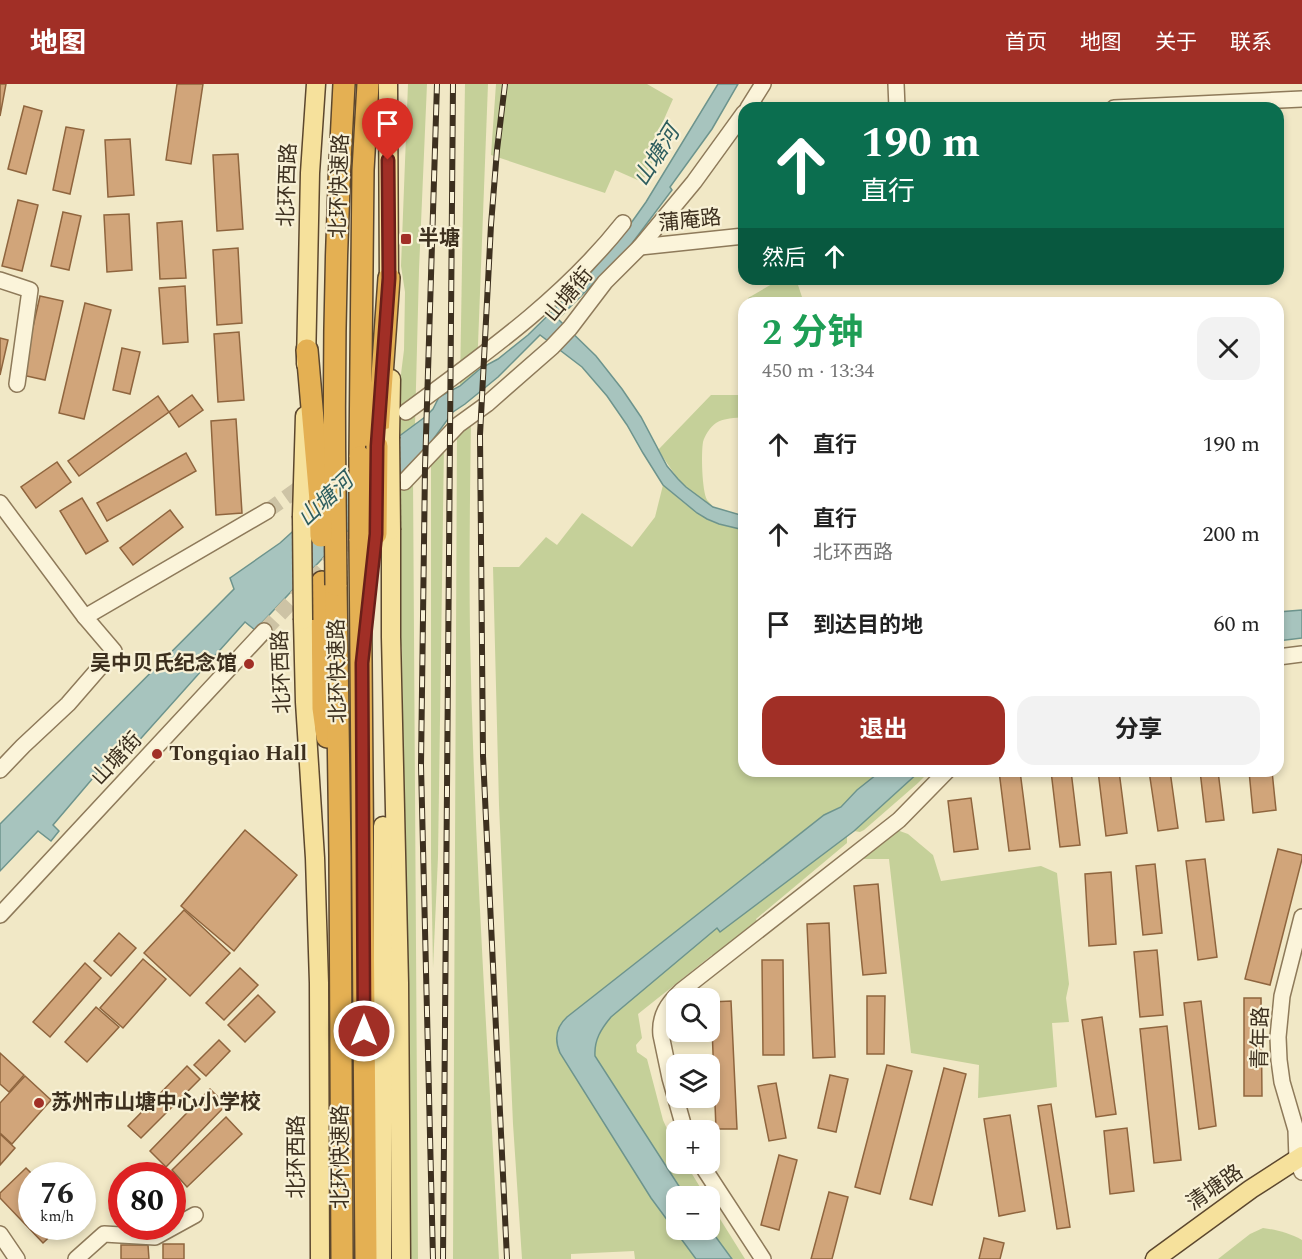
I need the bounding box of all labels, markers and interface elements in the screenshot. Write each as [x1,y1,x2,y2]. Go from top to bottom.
text: 地图 [30,22,86,65]
text: 首页 [1005,27,1047,59]
text: 地图 [1080,27,1122,59]
text: 关于 [1155,27,1197,59]
text: 联系 [1230,27,1272,59]
pin [362,98,413,160]
icon: arrive [371,107,404,140]
text: 190 m [861,112,980,175]
water label: 山塘河 [626,116,691,193]
icon: ahead [762,126,840,204]
street label: 北环快速路 [322,133,358,239]
street label: 北环西路 [271,142,305,228]
text: 直行 [861,171,915,213]
street label: 蒲庵路 [657,202,723,240]
place label: 半塘 [418,223,460,255]
marker: 半塘 [399,232,413,246]
icon: ahead [818,240,851,273]
text: 然后 [762,242,806,275]
street label: 山塘街 [536,261,602,329]
text: 2 分钟 [762,306,863,361]
button: close [1197,317,1260,380]
text: 450 m · 13:34 [762,356,874,386]
icon: ahead [762,428,795,461]
text: 190 m [1203,428,1260,461]
text: 直行 [813,429,857,462]
water label: 山塘河 [291,463,364,535]
text: 直行 [813,503,857,536]
icon: ahead [762,518,795,551]
text: 200 m [1203,518,1260,551]
text: 北环西路 [813,538,893,568]
icon: arrive [762,608,795,641]
text: 60 m [1214,608,1260,641]
text: 到达目的地 [813,609,923,642]
street label: 北环快速路 [321,618,355,724]
street label: 北环西路 [265,629,299,715]
place label: 吴中贝氏纪念馆 [90,648,237,680]
marker: 吴中贝氏纪念馆 [242,657,256,671]
button: 退出 [762,696,1005,765]
button: 分享 [1017,696,1260,765]
street label: 山塘街 [84,725,150,793]
place label: Tongqiao Hall [169,738,307,770]
marker: Tongqiao Hall [150,747,164,761]
map controls [666,988,720,1240]
button: search [666,988,720,1042]
position arrow [332,999,396,1063]
street label: 青年路 [1244,1006,1278,1070]
button: layers [666,1054,720,1108]
place label: 苏州市山塘中心小学校 [51,1087,261,1119]
marker: 苏州市山塘中心小学校 [32,1096,46,1110]
street label: 北环快速路 [325,1105,357,1210]
street label: 北环西路 [281,1115,313,1199]
button: + [666,1120,720,1174]
street label: 清塘路 [1180,1157,1250,1219]
speed limit sign: 80 [108,1162,186,1240]
text: 76 [40,1171,74,1217]
button: − [666,1186,720,1240]
text: km/h [40,1205,74,1228]

